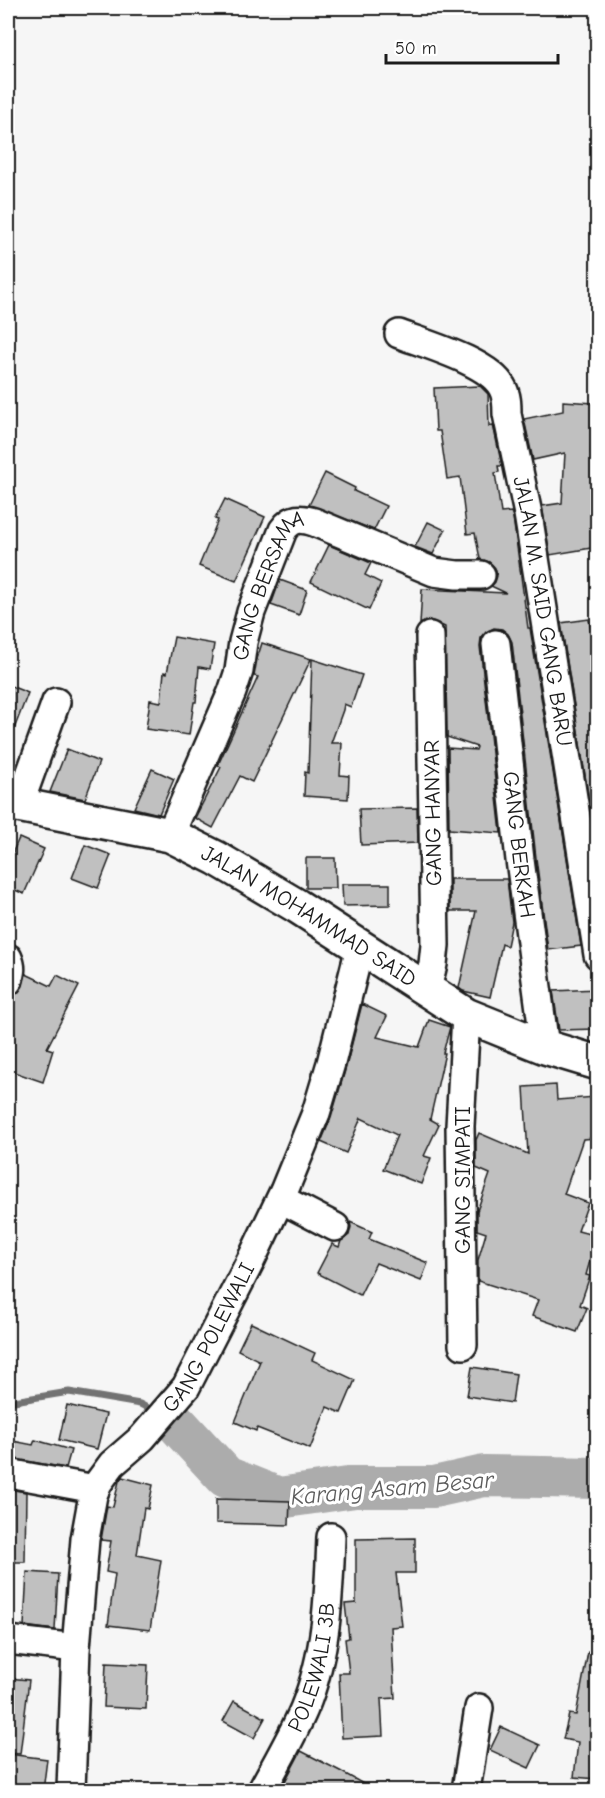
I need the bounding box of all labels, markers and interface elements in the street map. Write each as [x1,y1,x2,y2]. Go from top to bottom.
scale bar [386,27,558,65]
text: 50 m [395,38,437,59]
street label: JALAN M. SAID GANG BARU [507,474,578,748]
street label: GANG BERSAMA [228,506,306,662]
street label: GANG HANYAR [419,740,447,886]
street label: GANG BERKAH [497,770,541,920]
street label: JALAN MOHAMMAD SAID [197,840,421,992]
street label: GANG SIMPATI [450,1106,476,1254]
street label: GANG POLEWALI [157,1258,260,1418]
water label: Karang Asam Besar [289,1465,496,1511]
street label: POLEWALI 3B [282,1601,341,1736]

